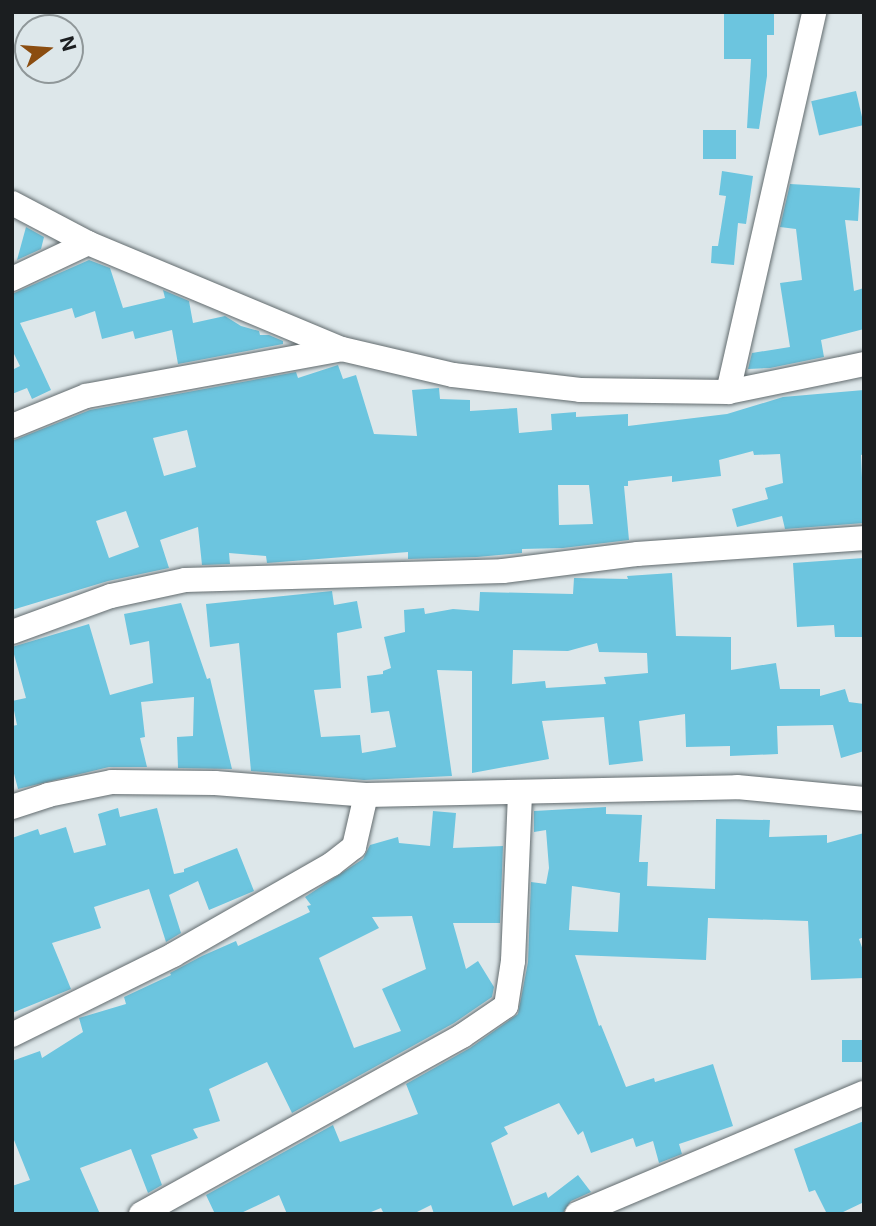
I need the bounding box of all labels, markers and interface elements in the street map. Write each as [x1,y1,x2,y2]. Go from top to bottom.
north arrow [14,14,84,84]
text: N [55,33,81,54]

